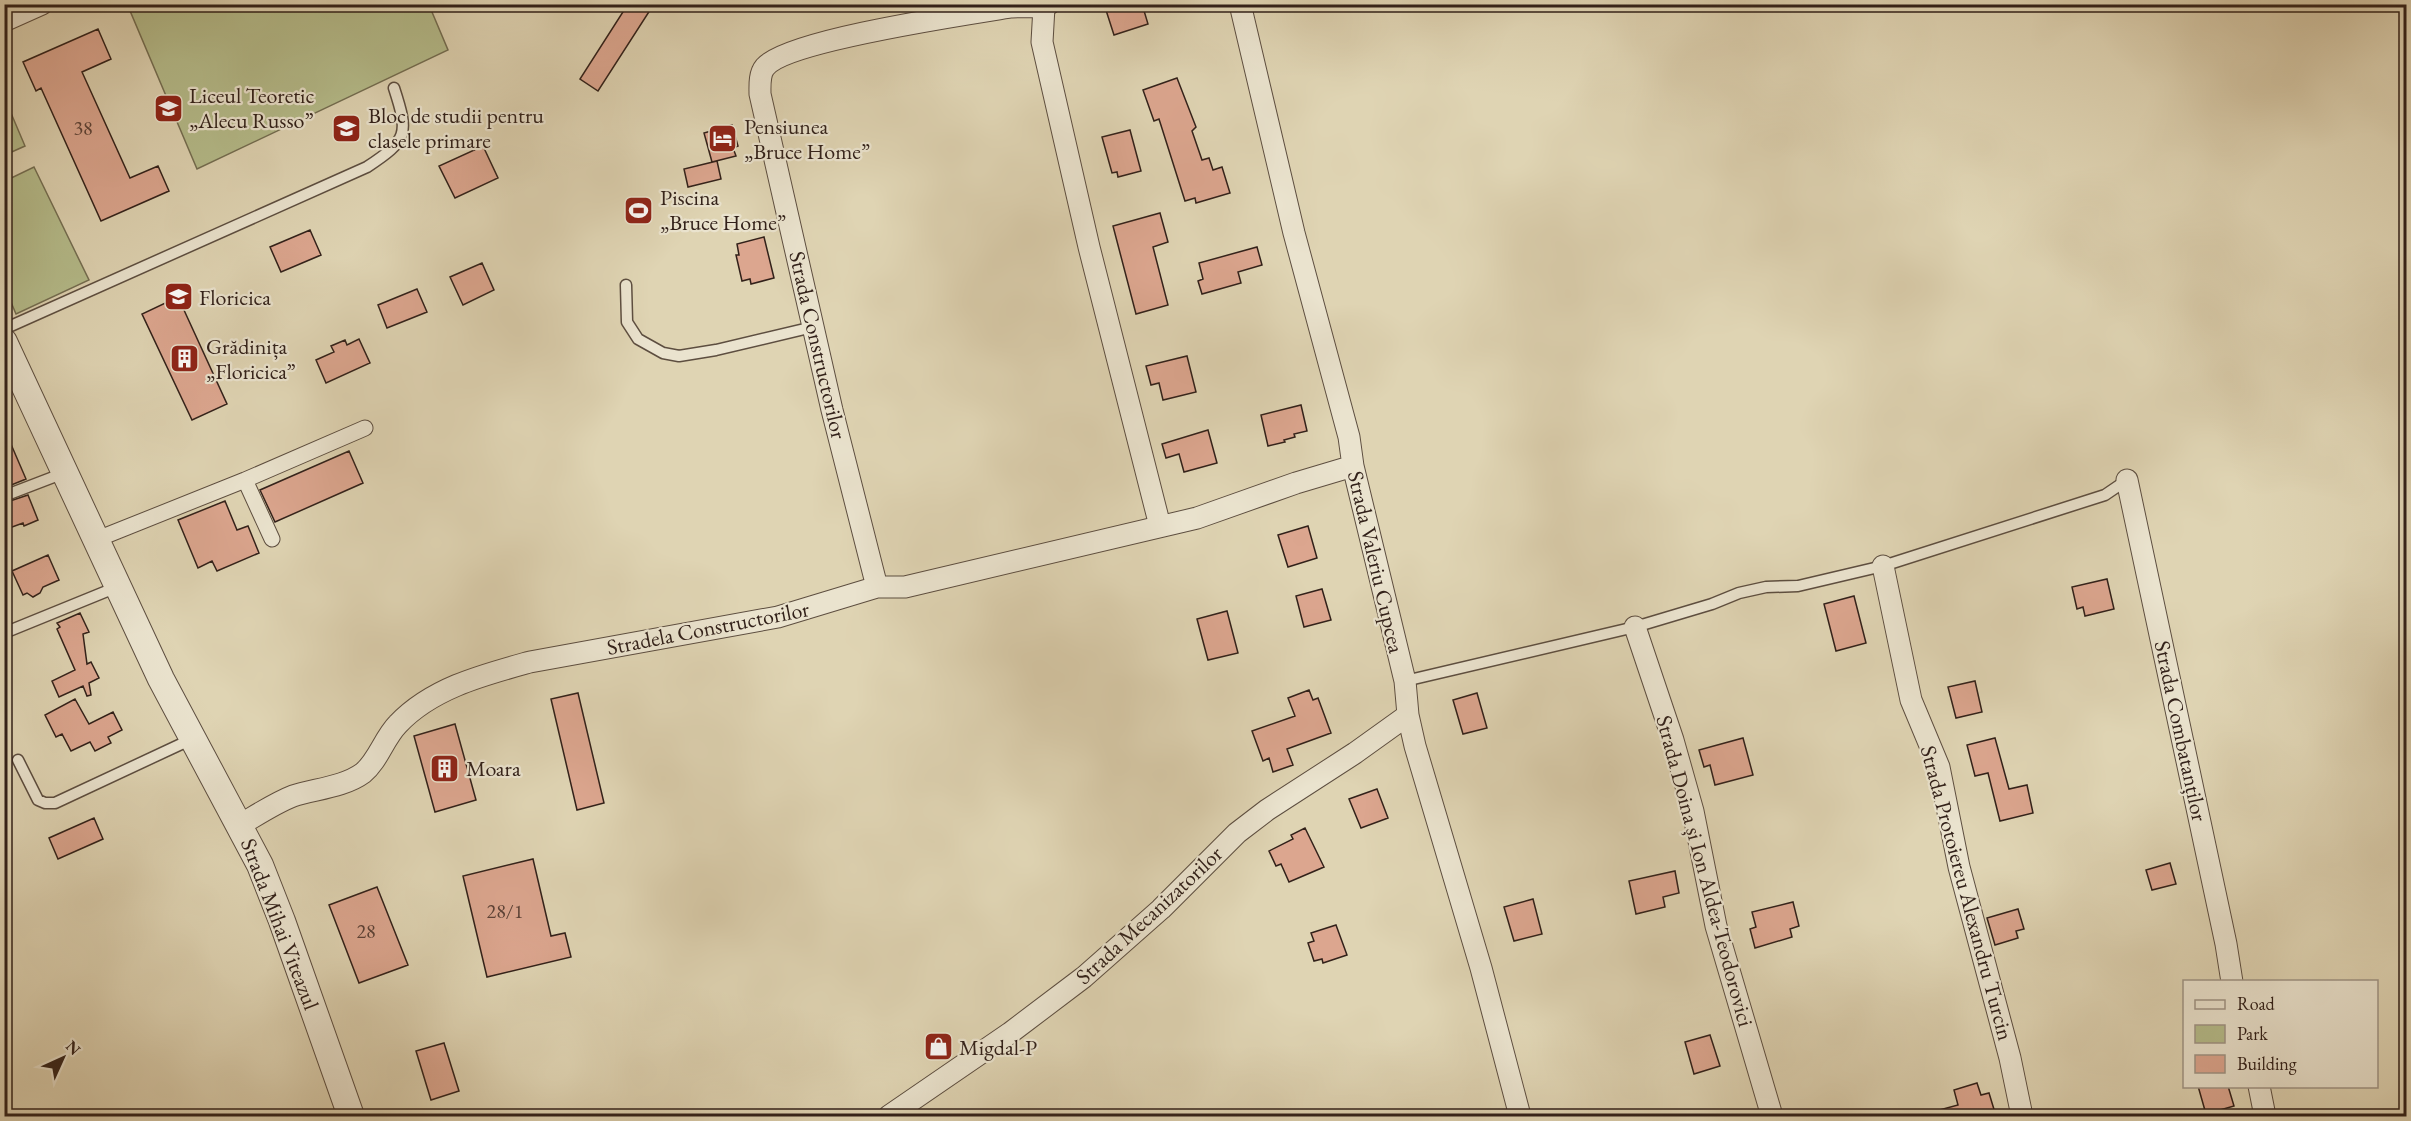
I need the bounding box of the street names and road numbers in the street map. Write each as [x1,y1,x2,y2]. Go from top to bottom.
street label: Strada Constructorilor [782,248,854,442]
street label: Strada Valeriu Cupcea [1341,468,1411,656]
street label: Stradela Constructorilor [604,594,812,662]
street label: Strada Combatanților [2148,638,2214,825]
street label: Strada Doina și Ion Aldea-Teodorovici [1649,712,1761,1030]
street label: Strada Protoiereu Alexandru Turcin [1914,742,2020,1044]
street label: Strada Mihai Viteazul [234,834,326,1014]
street label: Strada Mecanizatorilor [1069,839,1229,991]

